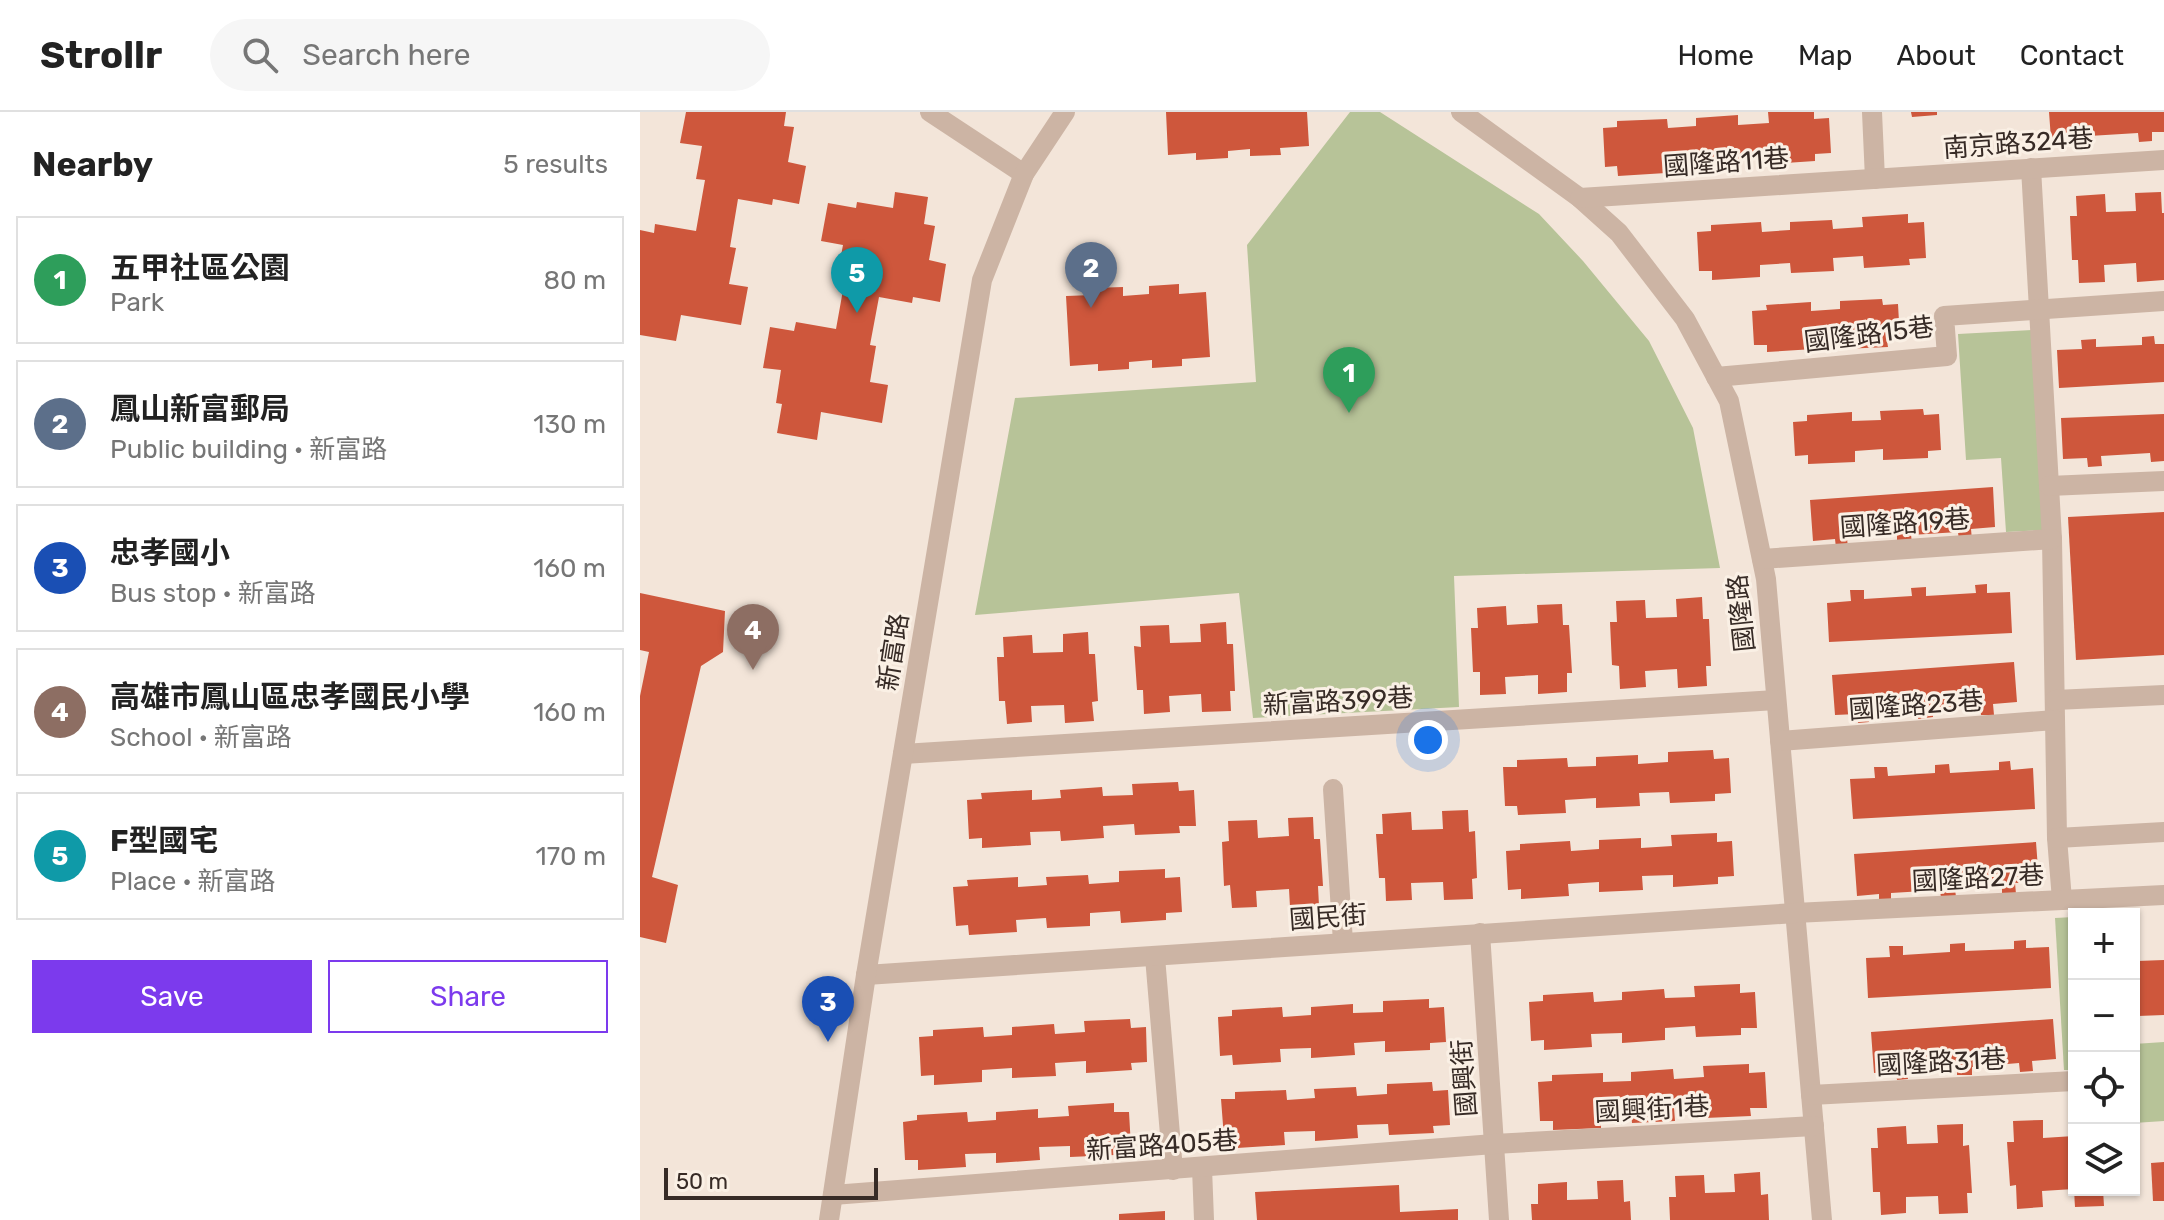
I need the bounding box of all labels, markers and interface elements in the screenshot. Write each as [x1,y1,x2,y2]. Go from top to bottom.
search box [210,19,770,91]
text: Strollr [40,32,162,78]
icon: search [238,33,282,77]
text: Search here [302,37,471,73]
text: Home [1677,39,1754,72]
text: Map [1798,39,1852,72]
text: About [1896,39,1976,72]
text: Contact [2020,39,2124,72]
street label: 南京路324巷 [1942,123,2094,164]
street label: 國隆路11巷 [1662,143,1790,182]
text: Nearby [32,144,153,185]
text: 5 results [503,149,608,180]
pin: 2 [1065,242,1117,308]
pin: 5 [831,247,883,313]
text: 五甲社區公園 [110,250,290,286]
text: 1 [54,265,66,296]
text: 80 m [543,265,606,296]
text: Park [110,287,164,318]
street label: 國隆路15巷 [1802,311,1936,358]
pin: 1 [1323,347,1375,413]
text: 鳳山新富郵局 [110,391,290,427]
text: 2 [52,409,68,440]
text: 130 m [533,409,606,440]
text: Public building · 新富路 [110,434,387,465]
street label: 國隆路19巷 [1839,503,1971,544]
text: 忠孝國小 [110,535,230,571]
text: 3 [51,553,69,584]
text: 160 m [533,553,606,584]
street label: 國隆路 [1722,573,1761,653]
text: Bus stop · 新富路 [110,578,316,609]
pin: 4 [727,604,779,670]
street label: 新富路 [872,611,915,693]
text: 高雄市鳳山區忠孝國民小學 [110,679,470,715]
street label: 新富路399巷 [1262,682,1414,721]
street label: 國隆路23巷 [1848,685,1984,726]
text: 4 [51,697,69,728]
text: 160 m [533,697,606,728]
your location [1408,720,1448,760]
text: School · 新富路 [110,722,292,753]
text: F型國宅 [110,823,219,859]
text: 5 [52,841,68,872]
text: 170 m [536,841,606,872]
street label: 國隆路27巷 [1911,860,2045,897]
text: Place · 新富路 [110,866,276,897]
street label: 國民街 [1288,899,1368,936]
map controls [2068,908,2140,1196]
button: + [2068,908,2140,980]
button: Save [32,960,312,1033]
button: Share [328,960,608,1033]
pin: 3 [802,976,854,1042]
button: − [2068,980,2140,1052]
street label: 國興街 [1446,1038,1483,1118]
street label: 國隆路31巷 [1875,1044,2007,1081]
button: locate [2068,1052,2140,1124]
street label: 國興街1巷 [1594,1091,1710,1128]
button: layers [2068,1124,2140,1196]
street label: 新富路405巷 [1085,1125,1239,1166]
scale bar [664,1164,878,1200]
text: 50 m [676,1168,728,1195]

